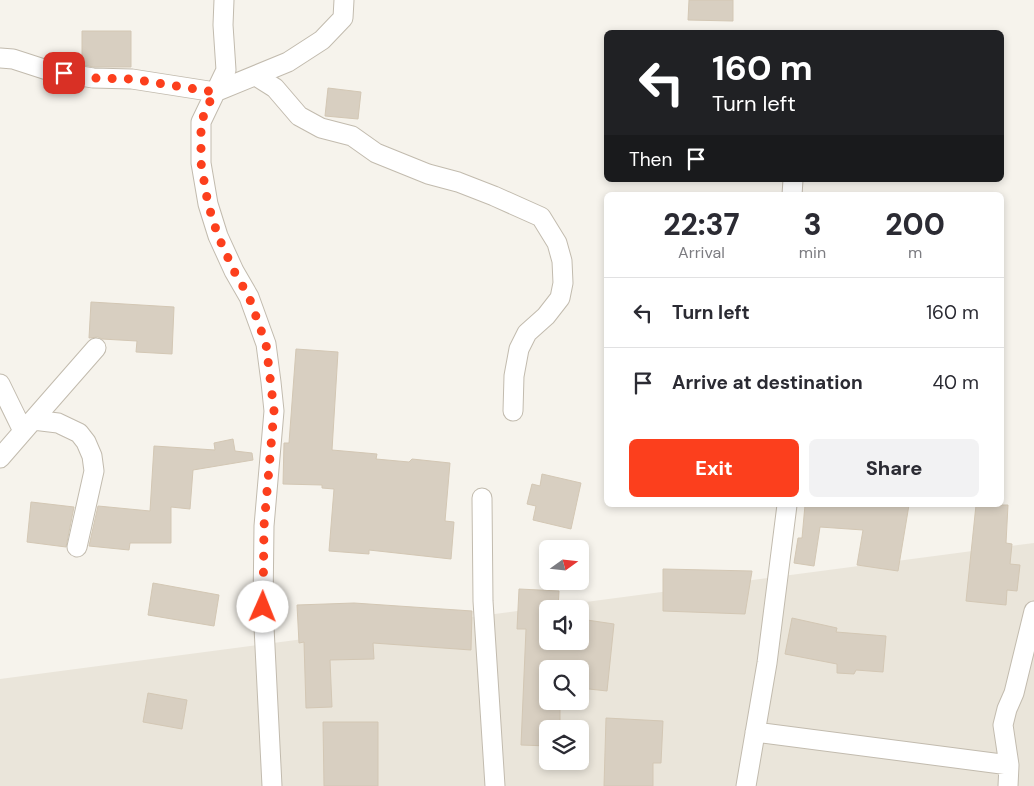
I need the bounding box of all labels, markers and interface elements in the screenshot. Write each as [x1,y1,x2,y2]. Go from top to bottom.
text: 160 m [712,45,813,91]
icon: left [629,50,694,115]
pin [43,52,85,94]
icon: arrive [50,59,78,87]
text: Turn left [712,89,796,118]
icon: arrive [682,145,710,173]
text: Then [629,147,672,172]
text: 22:37 [663,205,740,244]
text: 3 [803,205,822,244]
text: 200 [885,205,945,244]
text: Arrival [678,242,725,263]
text: min [799,242,826,263]
text: m [908,242,922,263]
icon: left [629,299,657,327]
text: Turn left [672,300,750,325]
text: 160 m [926,300,979,325]
icon: arrive [629,369,657,397]
text: Arrive at destination [672,370,863,395]
text: 40 m [932,370,979,395]
button: Exit [629,439,799,497]
button: Share [809,439,979,497]
north arrow [539,540,589,590]
map controls [539,540,589,770]
position arrow [236,580,288,632]
button: sound [539,600,589,650]
button: search [539,660,589,710]
button: layers [539,720,589,770]

